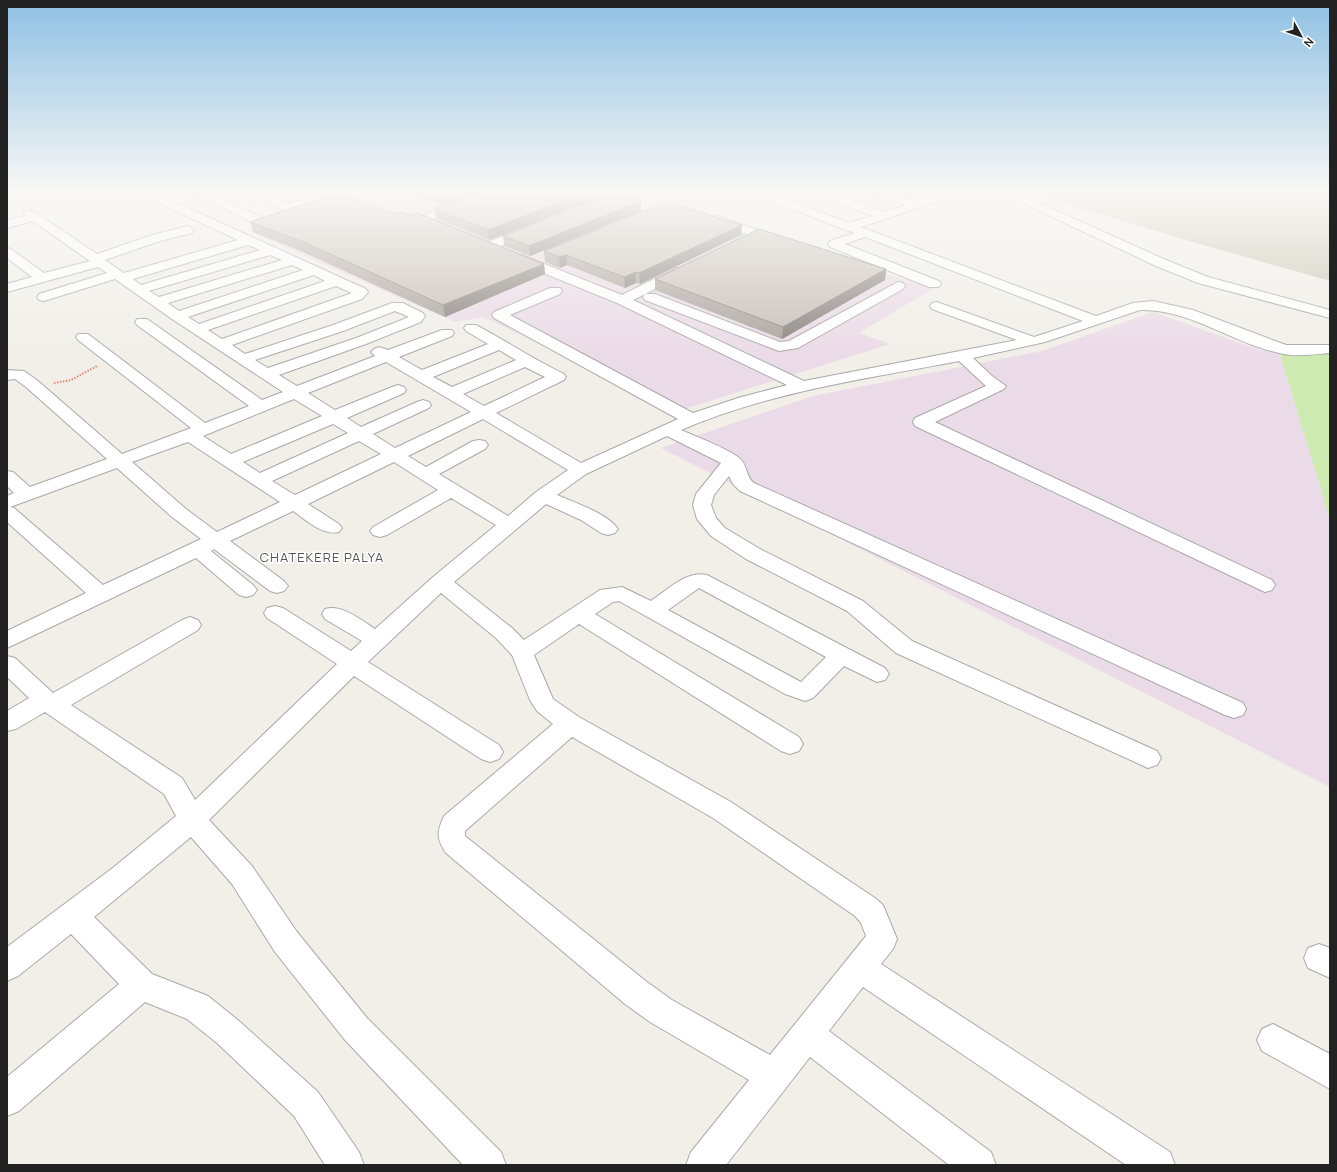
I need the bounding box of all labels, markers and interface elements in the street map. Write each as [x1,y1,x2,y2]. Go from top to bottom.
north arrow [1281,16,1321,56]
text: N [1301,35,1317,51]
district label: CHATEKERE PALYA [260,548,384,566]

